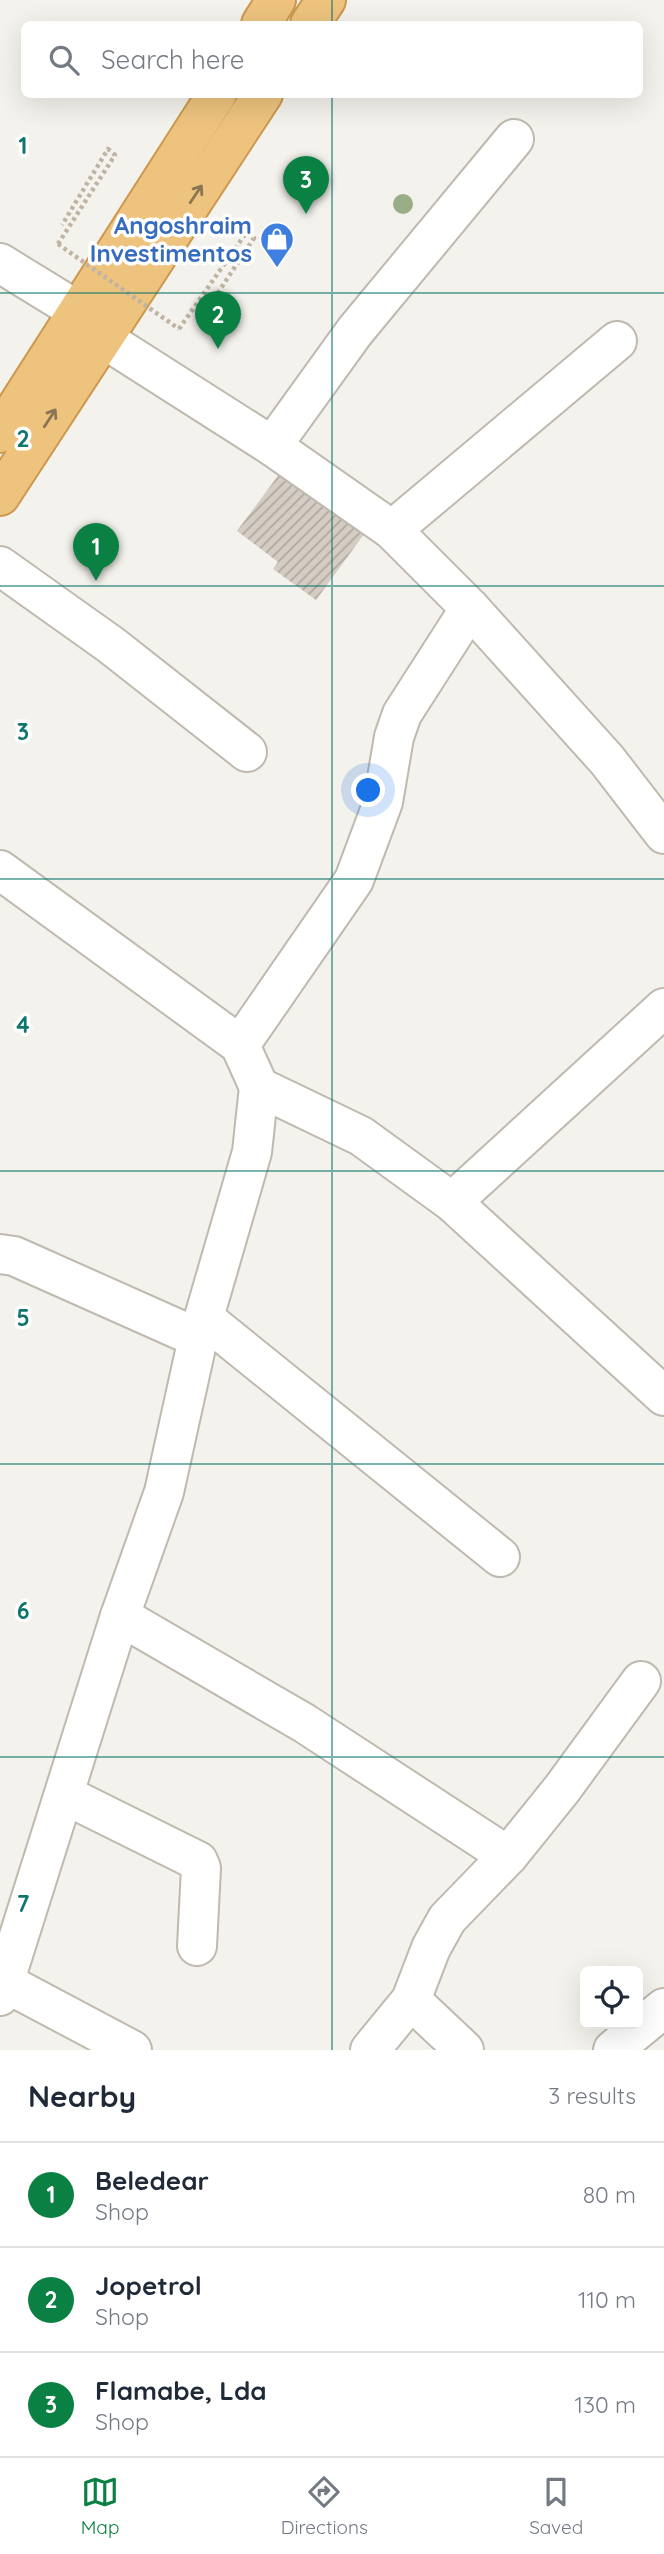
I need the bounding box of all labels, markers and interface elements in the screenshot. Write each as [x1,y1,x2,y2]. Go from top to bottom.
search box [21,21,643,98]
icon: search [45,41,83,79]
text: Search here [101,43,245,76]
text: 1 [19,131,27,160]
pin: 3 [283,156,329,214]
one-way arrow [189,185,204,204]
place label: Angoshraim Investimentos [90,210,252,268]
shop icon: Angoshraim Investimentos [258,220,296,269]
pin: 2 [195,291,241,349]
one-way arrow [42,409,57,428]
text: 2 [16,424,30,453]
pin: 1 [73,523,119,581]
text: 3 [17,717,29,746]
your location [351,773,385,807]
text: 4 [16,1010,30,1039]
text: 5 [16,1303,30,1332]
text: 6 [17,1596,29,1625]
text: 7 [17,1889,30,1918]
map controls [580,1966,643,2029]
button: locate [580,1966,643,2029]
text: Nearby [28,2077,136,2115]
text: 3 results [548,2081,636,2110]
text: Beledear [95,2164,209,2197]
text: 1 [47,2180,55,2209]
text: 80 m [583,2180,636,2209]
text: Shop [95,2197,149,2226]
text: Jopetrol [95,2269,202,2302]
text: 2 [44,2285,58,2314]
text: 110 m [578,2285,636,2314]
text: Shop [95,2302,149,2331]
text: Flamabe, Lda [95,2374,267,2407]
text: 3 [45,2390,57,2419]
text: 130 m [574,2390,636,2419]
text: Shop [95,2407,149,2436]
tab: Map [81,2473,119,2539]
tab: Directions [281,2473,368,2539]
tab: Saved [529,2473,583,2539]

